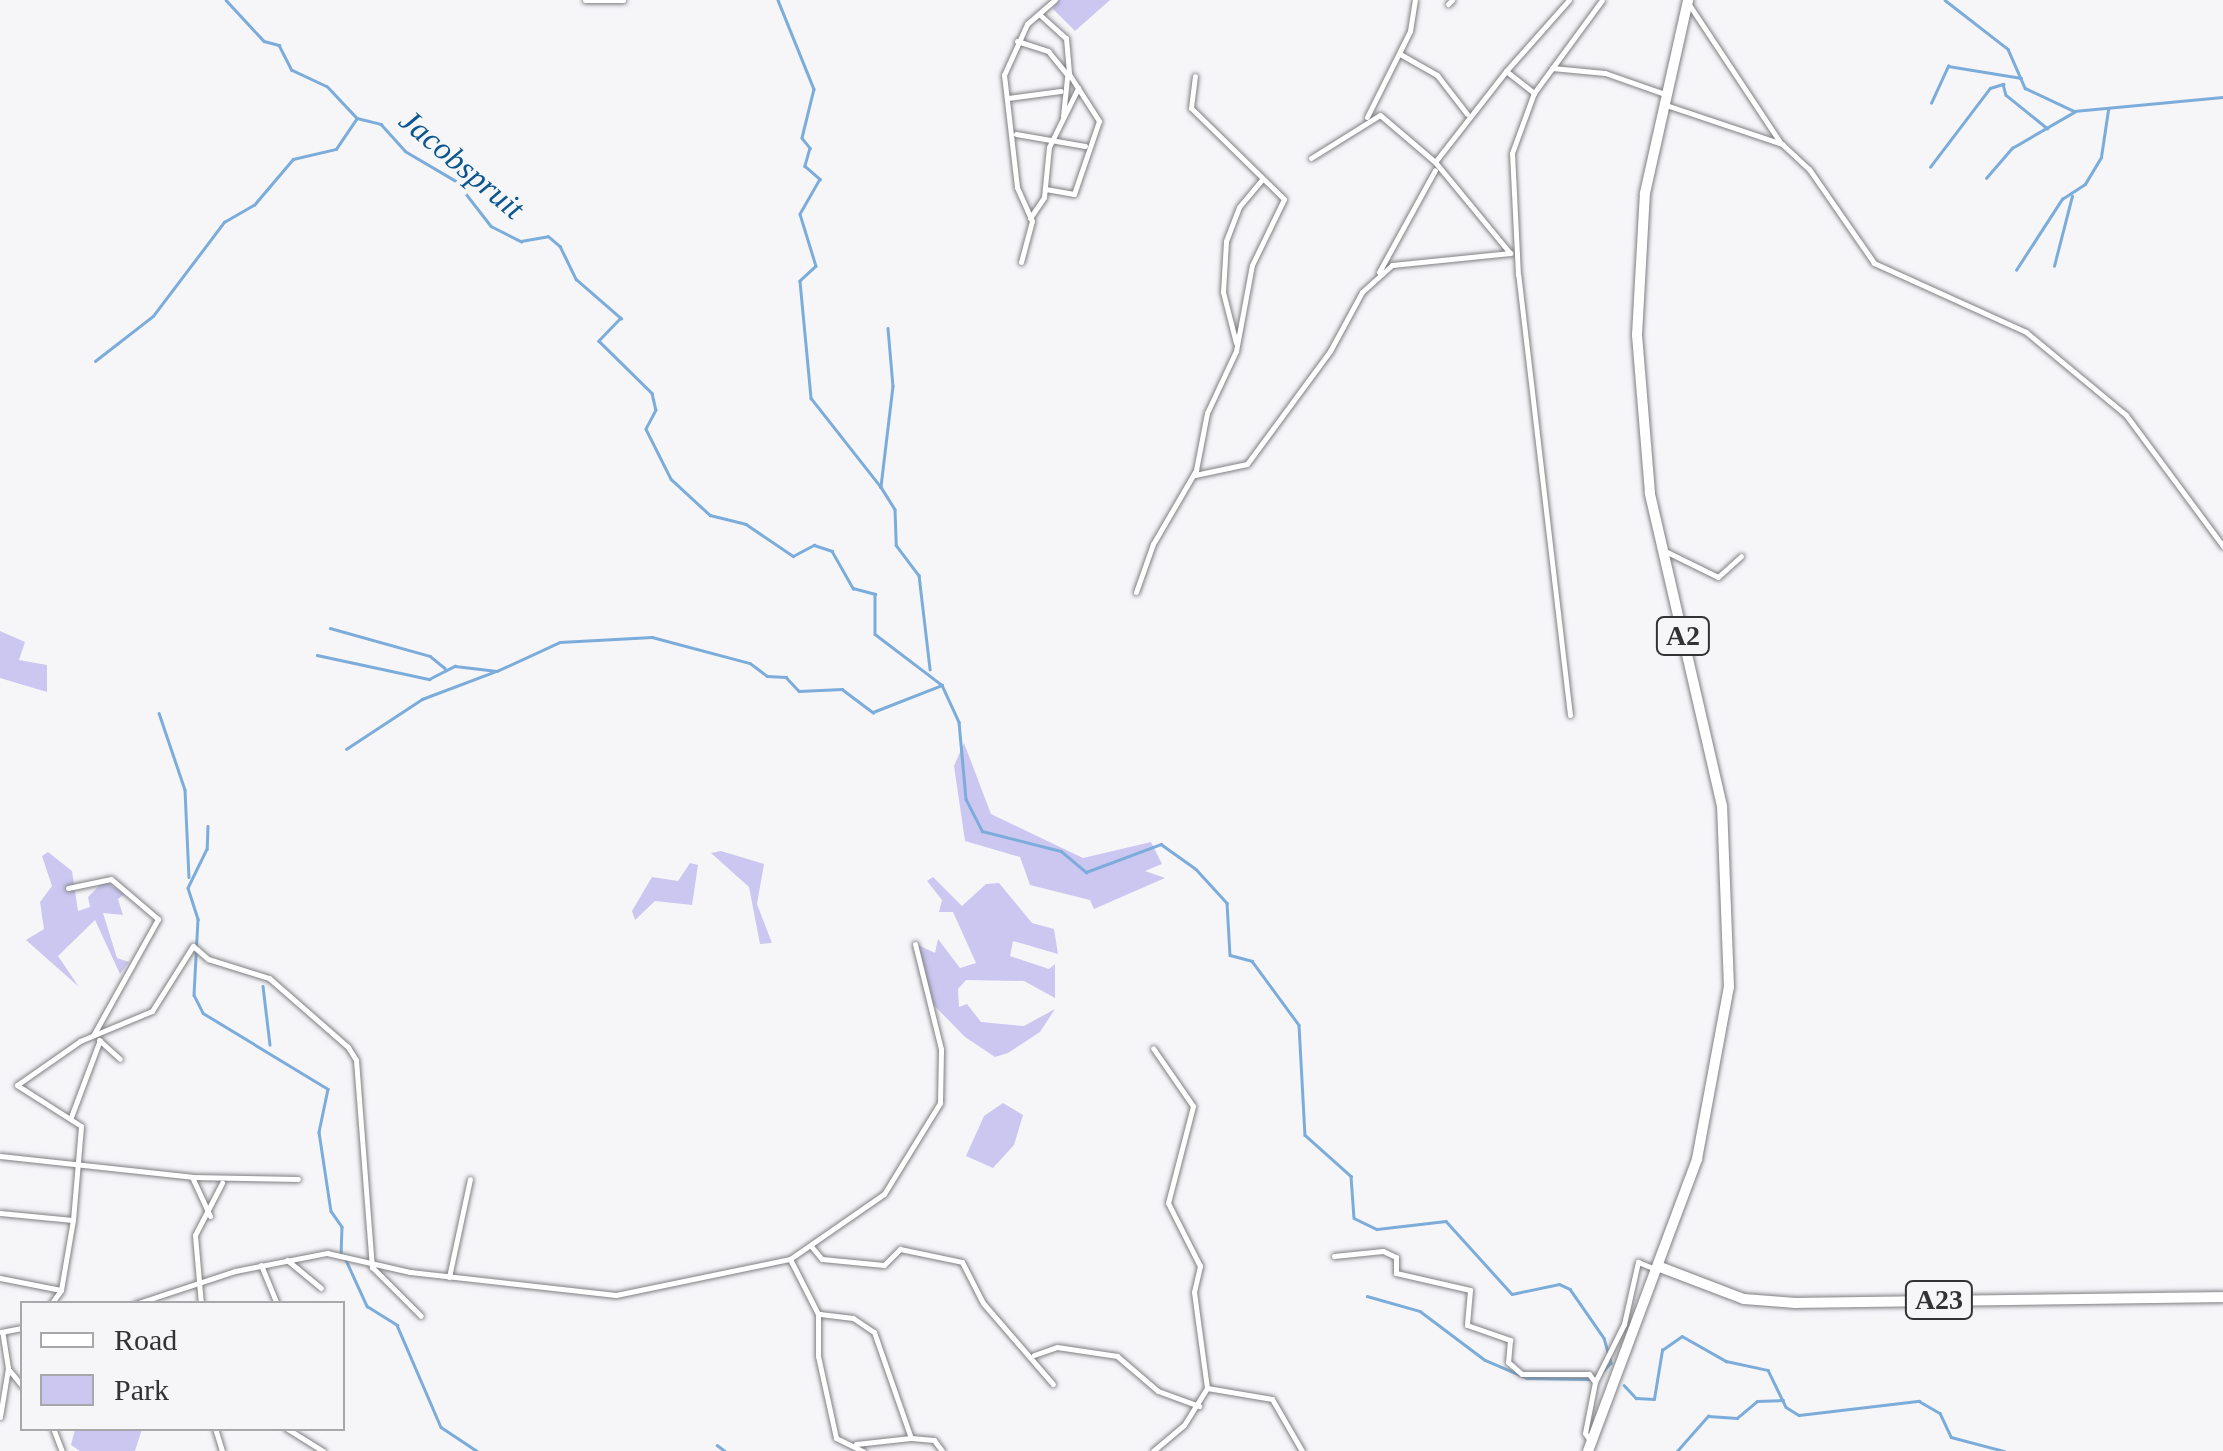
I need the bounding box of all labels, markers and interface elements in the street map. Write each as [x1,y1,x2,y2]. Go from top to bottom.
water label: Jacobspruit [392,101,532,227]
road number: A2 [1656,613,1710,659]
road number: A23 [1904,1277,1974,1323]
legend [20,1301,345,1431]
text: Road [114,1323,177,1356]
text: Park [114,1373,169,1406]

